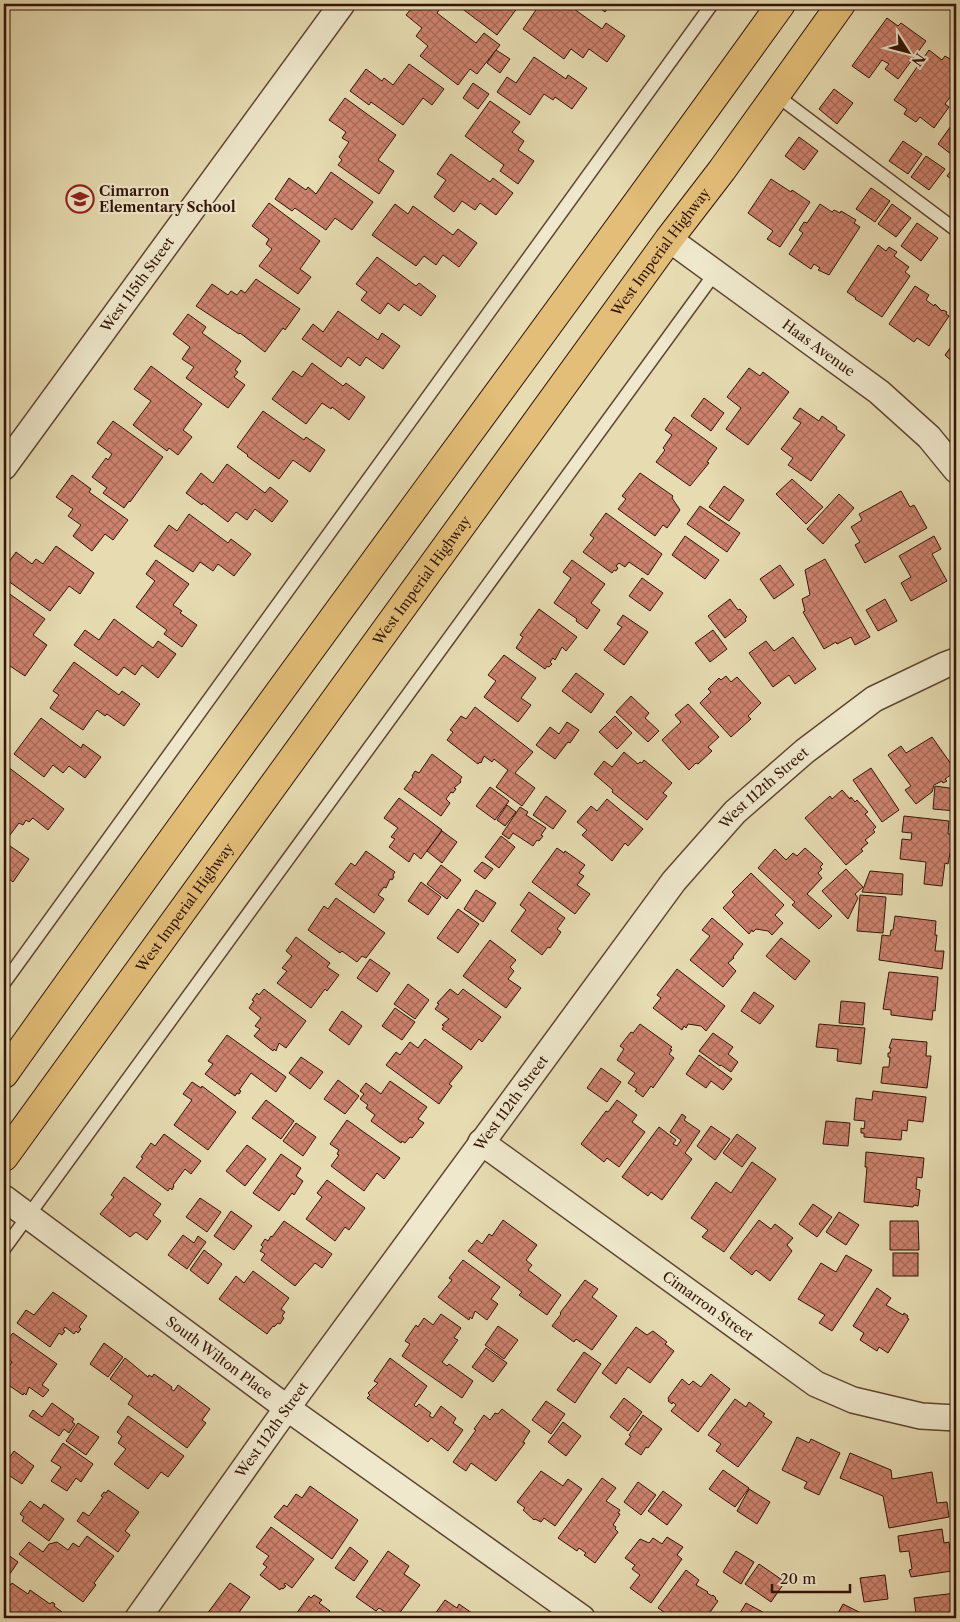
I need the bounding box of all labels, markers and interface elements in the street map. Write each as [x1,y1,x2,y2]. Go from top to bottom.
north arrow [882,28,932,78]
text: N [908,49,929,70]
place label: Cimarron Elementary School [99,182,236,216]
school or university icon: Cimarron Elementary School [65,184,95,214]
street label: West Imperial Highway [607,184,714,320]
street label: West 115th Street [96,233,178,336]
street label: Haas Avenue [779,315,859,381]
street label: West Imperial Highway [368,512,475,649]
street label: West 112th Street [715,743,812,833]
street label: West Imperial Highway [131,839,238,976]
street label: West 112th Street [470,1052,552,1155]
street label: Cimarron Street [659,1267,757,1345]
street label: South Wilton Place [162,1312,276,1403]
street label: West 112th Street [231,1378,312,1482]
scale bar [772,1562,850,1594]
text: 20 m [780,1569,816,1588]

